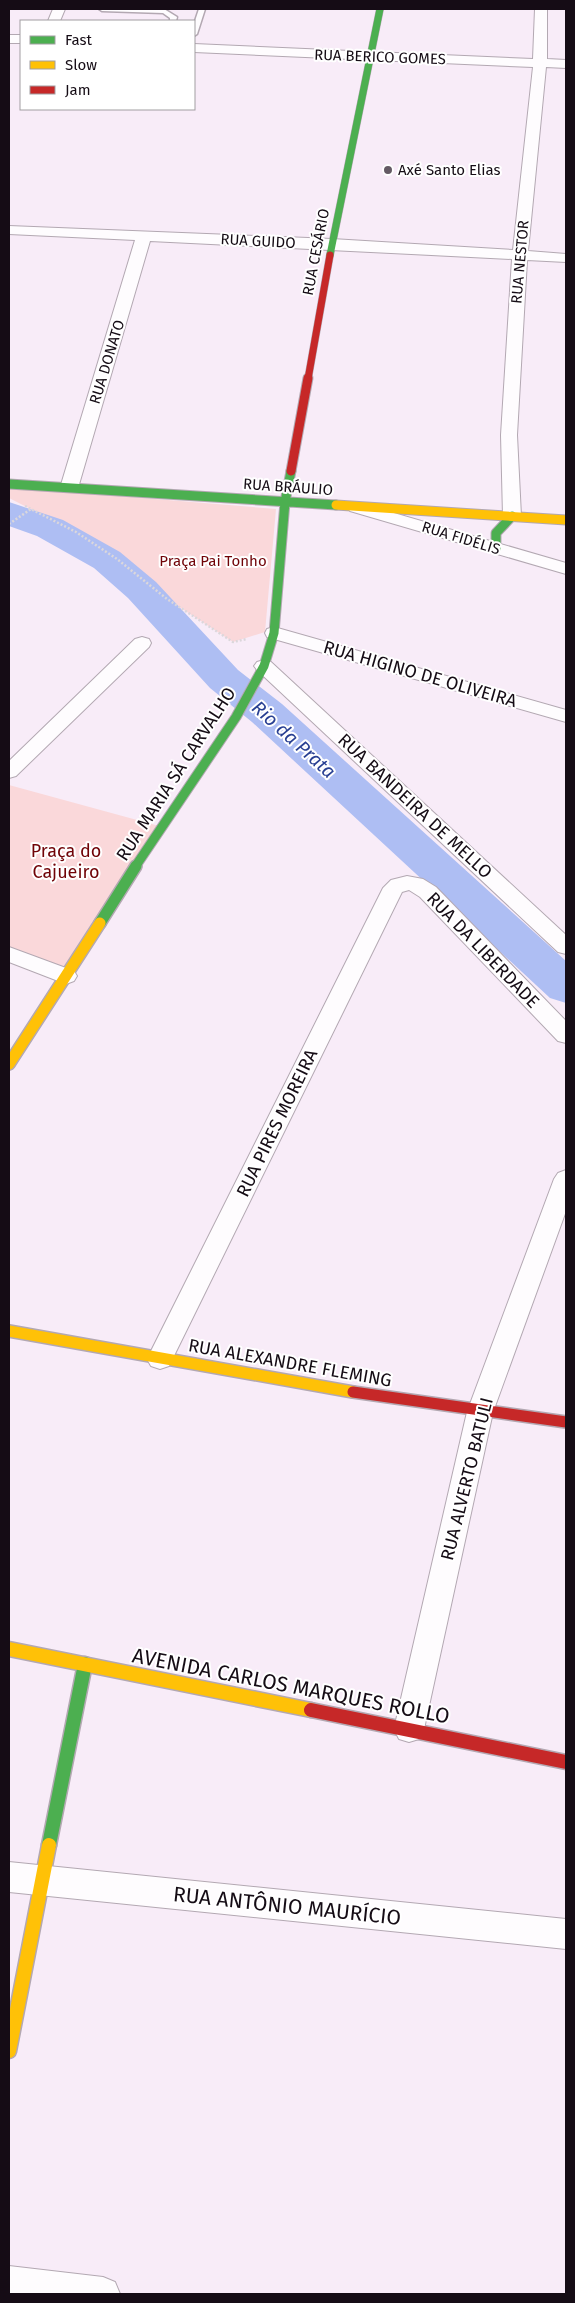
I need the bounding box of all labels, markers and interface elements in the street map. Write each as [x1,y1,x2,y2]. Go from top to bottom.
legend [20,20,195,110]
text: Fast [65,31,92,49]
street label: RUA BERICO GOMES [314,46,446,68]
text: Slow [65,56,97,74]
text: Jam [65,81,91,99]
place label: Axé Santo Elias [398,161,501,179]
marker: Axé Santo Elias [382,164,394,176]
street label: RUA CESÁRIO [299,207,333,297]
street label: RUA NESTOR [507,219,533,305]
street label: RUA GUIDO [220,230,296,252]
street label: RUA DONATO [86,318,128,406]
street label: RUA BRÁULIO [242,475,334,499]
street label: RUA FIDÉLIS [420,518,502,558]
park label: Praça Pai Tonho [159,552,267,570]
street label: RUA HIGINO DE OLIVEIRA [321,636,520,712]
street label: RUA MARIA SÁ CARVALHO [111,682,240,865]
water label: Rio da Prata [247,696,340,783]
street label: RUA BANDEIRA DE MELLO [333,729,497,883]
park label: Praça do Cajueiro [31,840,101,883]
street label: RUA DA LIBERDADE [422,887,544,1013]
street label: RUA PIRES MOREIRA [232,1045,323,1200]
street label: RUA ALEXANDRE FLEMING [187,1334,393,1392]
street label: RUA ALVERTO BATULI [436,1395,498,1563]
street label: AVENIDA CARLOS MARQUES ROLLO [130,1642,452,1730]
street label: RUA ANTÔNIO MAURÍCIO [172,1881,402,1931]

